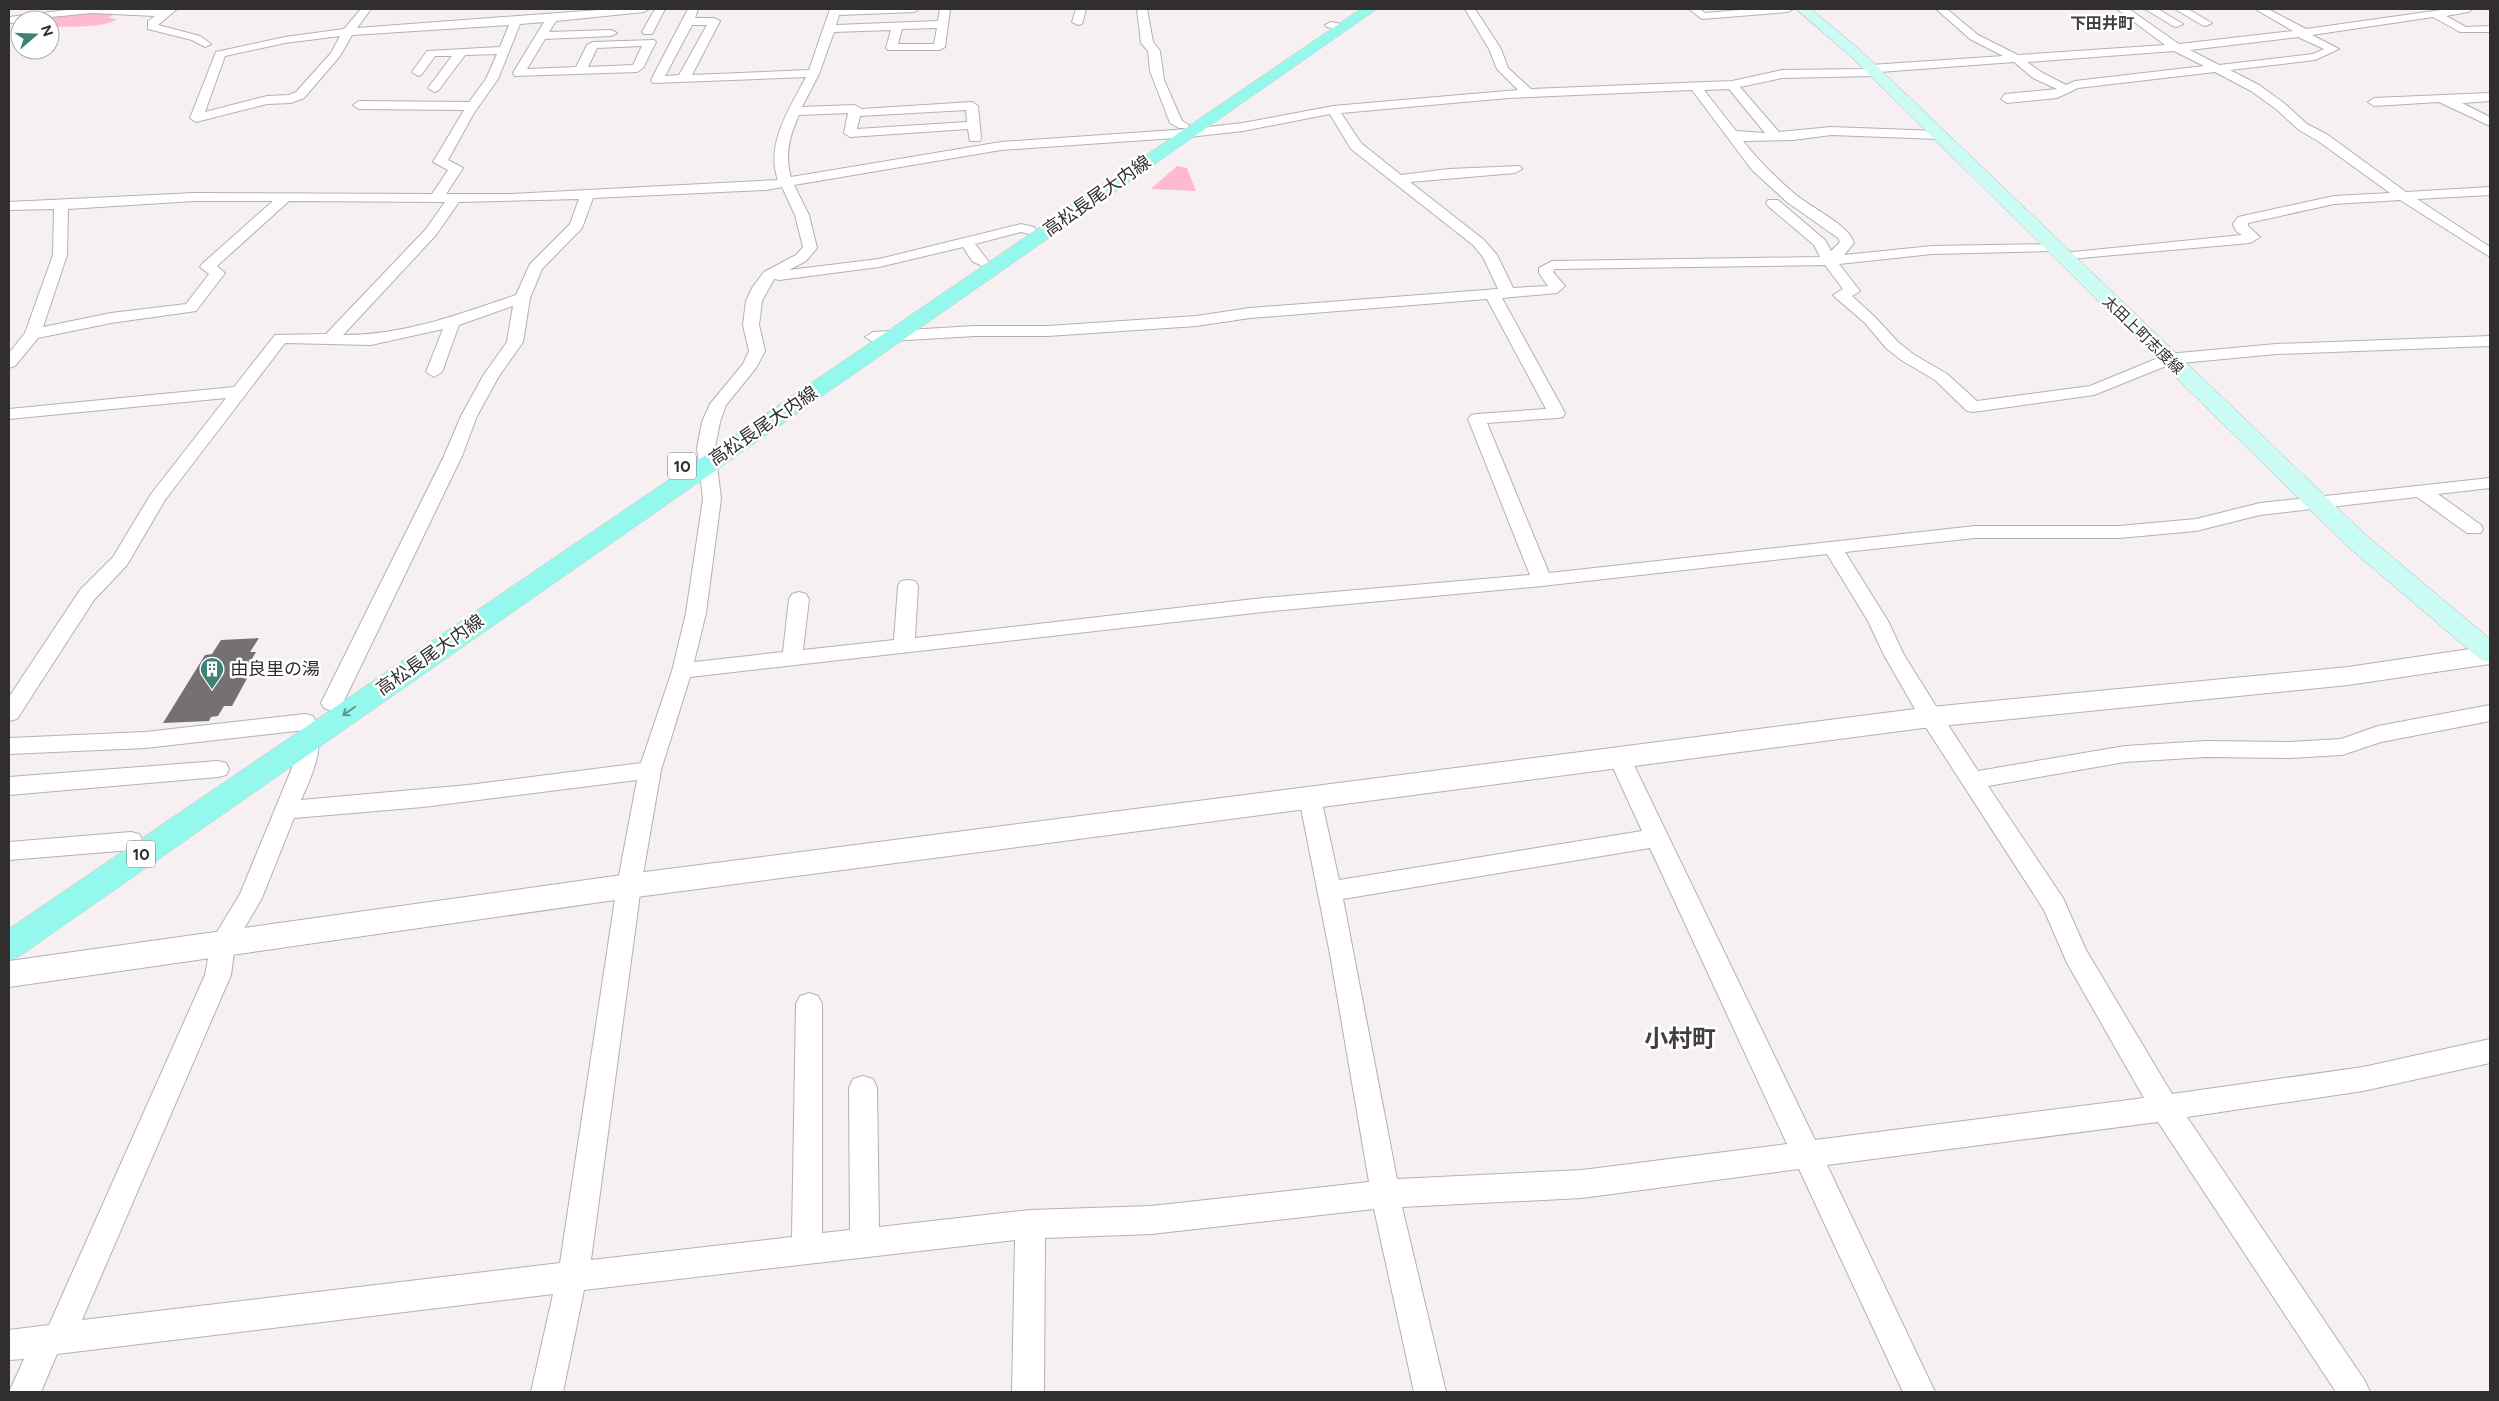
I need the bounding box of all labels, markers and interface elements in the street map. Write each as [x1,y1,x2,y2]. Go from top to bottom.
north arrow [10,10,60,60]
district label: 下田井町 [2070,14,2134,33]
text: N [37,23,57,39]
street label: 高松長尾大内線 [1039,151,1155,241]
street label: 太田上町志度線 [2099,292,2187,378]
street label: 高松長尾大内線 [705,382,821,470]
road number: 10 [668,452,696,480]
street label: 高松長尾大内線 [372,610,488,700]
building icon: 由良里の湯 [199,656,225,690]
place label: 由良里の湯 [230,658,320,680]
one-way arrow [343,706,357,716]
road number: 10 [127,841,155,868]
district label: 小村町 [1644,1024,1716,1053]

